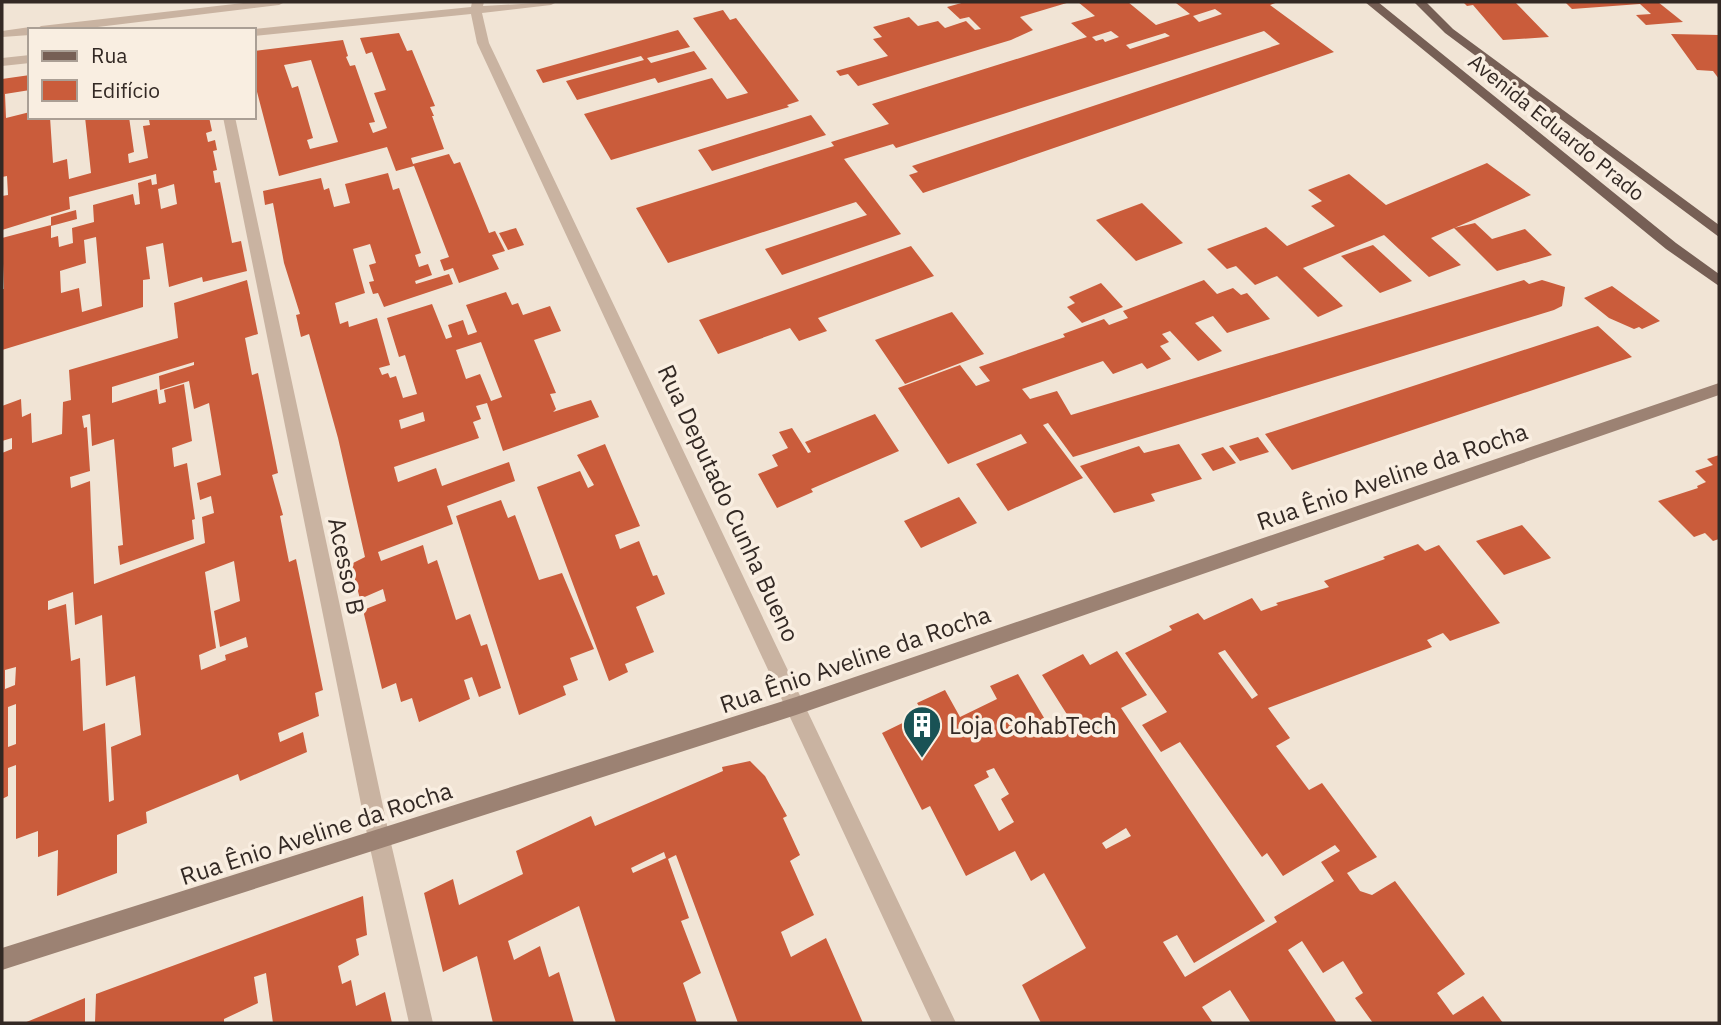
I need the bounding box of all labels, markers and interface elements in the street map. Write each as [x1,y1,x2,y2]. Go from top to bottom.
legend [28,28,256,119]
text: Rua [91,41,128,69]
street label: Avenida Eduardo Prado [1463,47,1651,207]
text: Edifício [91,76,160,104]
street label: Rua Deputado Cunha Bueno [651,359,807,647]
street label: Rua Ênio Aveline da Rocha [1252,415,1532,537]
street label: Acesso B [321,514,373,618]
street label: Rua Ênio Aveline da Rocha [715,598,995,720]
building icon: Loja CohabTech [901,704,943,759]
place label: Loja CohabTech [949,709,1117,741]
street label: Rua Ênio Aveline da Rocha [176,774,456,892]

